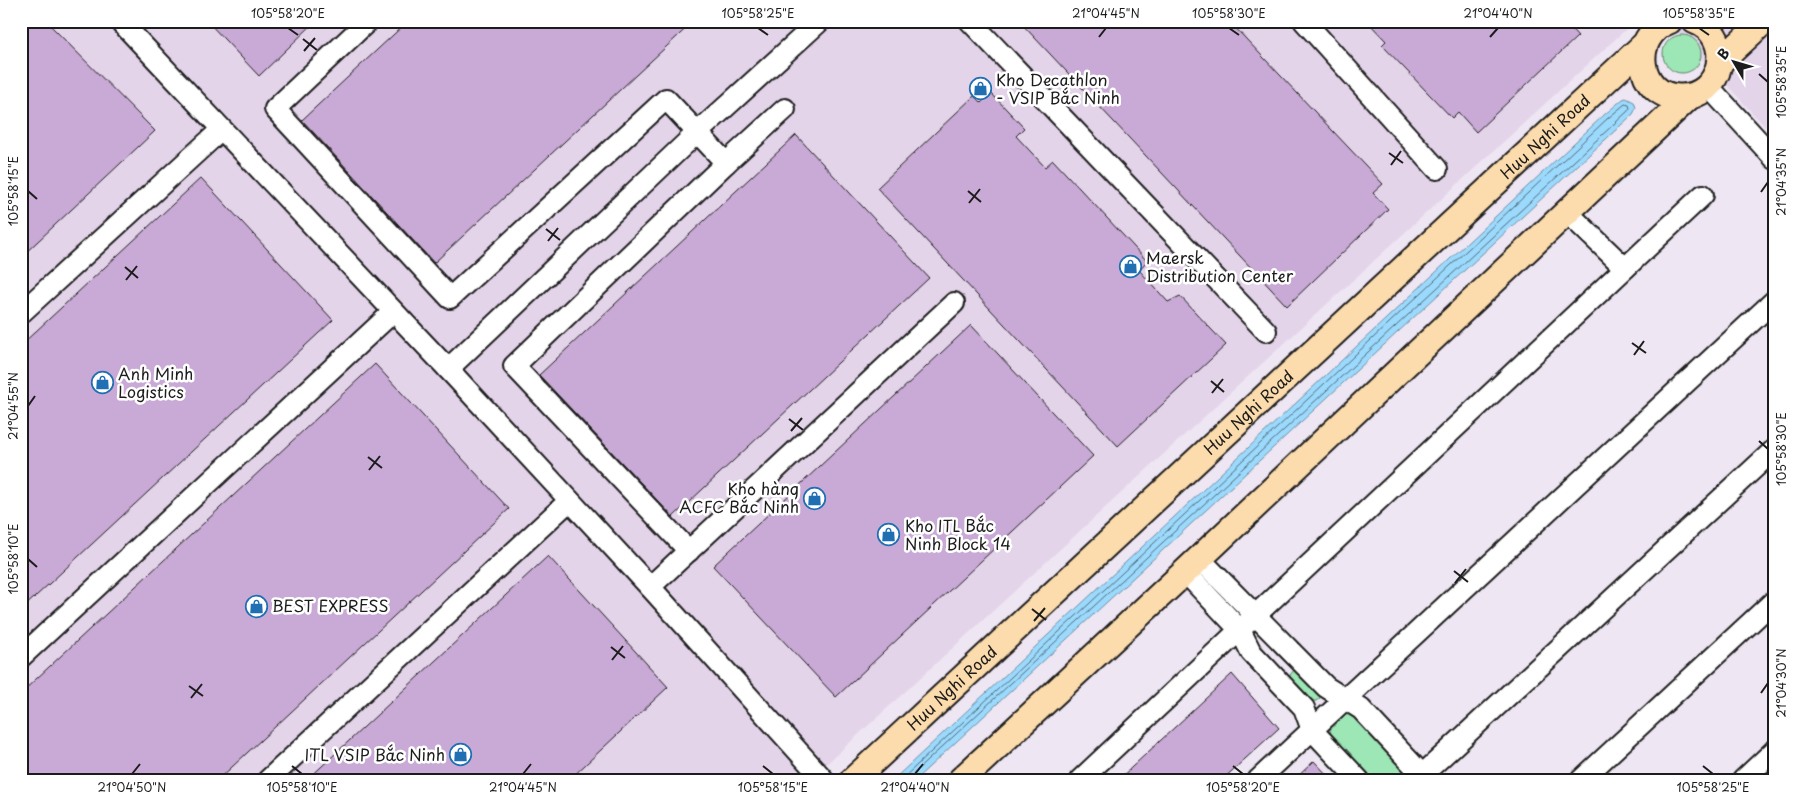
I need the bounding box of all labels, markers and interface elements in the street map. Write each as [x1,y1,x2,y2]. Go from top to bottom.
text: 105°58'20"E [251,4,325,22]
text: 105°58'25"E [721,4,795,22]
text: 21°04'45"N [1072,4,1140,22]
text: 105°58'30"E [1192,4,1266,22]
text: 21°04'40"N [1463,4,1533,22]
text: 105°58'35"E [1663,4,1735,22]
north arrow [1708,38,1758,88]
text: B [1712,43,1735,64]
text: 105°58'35"E [1772,46,1790,118]
place label: Kho Decathlon - VSIP Bắc Ninh [996,67,1120,109]
shop icon: Kho Decathlon - VSIP Bắc Ninh [968,77,992,101]
street label: Huu Nghi Road [1494,88,1595,184]
text: 21°04'35"N [1772,148,1790,216]
text: 105°58'15"E [4,156,22,226]
place label: Maersk Distribution Center [1146,245,1294,287]
shop icon: Maersk Distribution Center [1118,255,1142,279]
place label: Anh Minh Logistics [118,361,193,403]
street label: Huu Nghi Road [1197,364,1298,460]
shop icon: Anh Minh Logistics [90,371,114,395]
text: 21°04'55"N [4,372,22,440]
text: 105°58'30"E [1772,412,1790,486]
place label: Kho hàng ACFC Bắc Ninh [679,476,799,518]
shop icon: Kho hàng ACFC Bắc Ninh [803,486,827,510]
place label: Kho ITL Bắc Ninh Block 14 [905,513,1011,555]
text: 105°58'10"E [4,523,22,595]
shop icon: Kho ITL Bắc Ninh Block 14 [877,523,901,547]
place label: BEST EXPRESS [272,593,389,617]
shop icon: BEST EXPRESS [244,594,268,618]
street label: Huu Nghi Road [901,639,1002,735]
text: 21°04'30"N [1772,648,1790,718]
place label: ITL VSIP Bắc Ninh [304,742,445,766]
shop icon: ITL VSIP Bắc Ninh [449,743,473,767]
text: 21°04'50"N [98,778,166,796]
text: 105°58'10"E [266,778,338,796]
text: 21°04'45"N [489,778,557,796]
text: 105°58'15"E [738,778,808,796]
text: 21°04'40"N [880,778,950,796]
text: 105°58'20"E [1206,778,1280,796]
text: 105°58'25"E [1676,778,1750,796]

